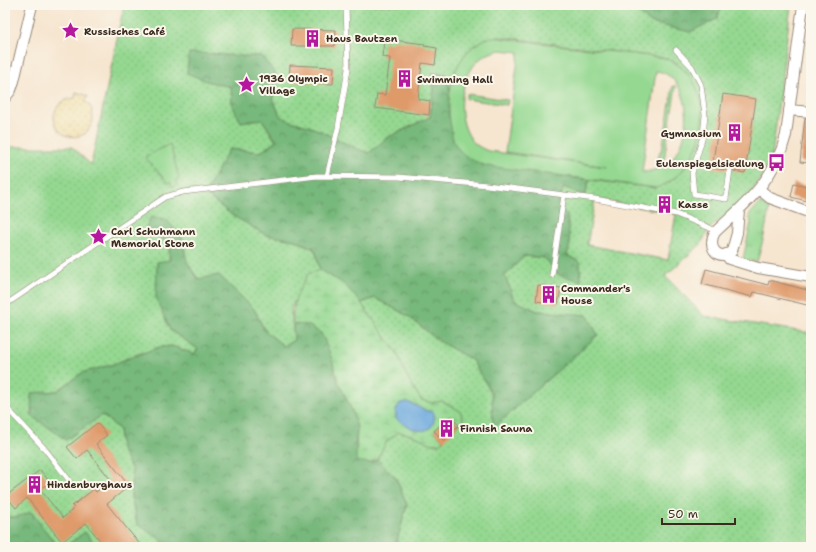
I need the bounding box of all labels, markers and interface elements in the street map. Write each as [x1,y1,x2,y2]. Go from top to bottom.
place icon: Russisches Café [61,21,81,41]
place label: Russisches Café [84,25,165,38]
building icon: Haus Bautzen [303,28,323,48]
place label: Haus Bautzen [326,32,398,45]
building icon: Swimming Hall [394,69,414,89]
place label: 1936 Olympic Village [259,72,328,97]
place label: Swimming Hall [417,73,494,86]
place icon: 1936 Olympic Village [236,74,256,94]
building icon: Gymnasium [724,123,744,143]
place label: Gymnasium [661,127,721,140]
bus stop icon: Eulenspiegelsiedlung [767,153,787,173]
place label: Eulenspiegelsiedlung [656,157,765,170]
building icon: Kasse [655,194,675,214]
place label: Kasse [678,198,708,211]
place label: Carl Schuhmann Memorial Stone [111,225,196,250]
place icon: Carl Schuhmann Memorial Stone [88,227,108,247]
place label: Commander's House [561,282,631,307]
building icon: Commander's House [538,284,558,304]
building icon: Finnish Sauna [437,418,457,438]
place label: Finnish Sauna [460,422,533,435]
building icon: Hindenburghaus [24,474,44,494]
place label: Hindenburghaus [47,478,132,491]
scale bar [662,500,735,526]
text: 50 m [668,506,698,522]

